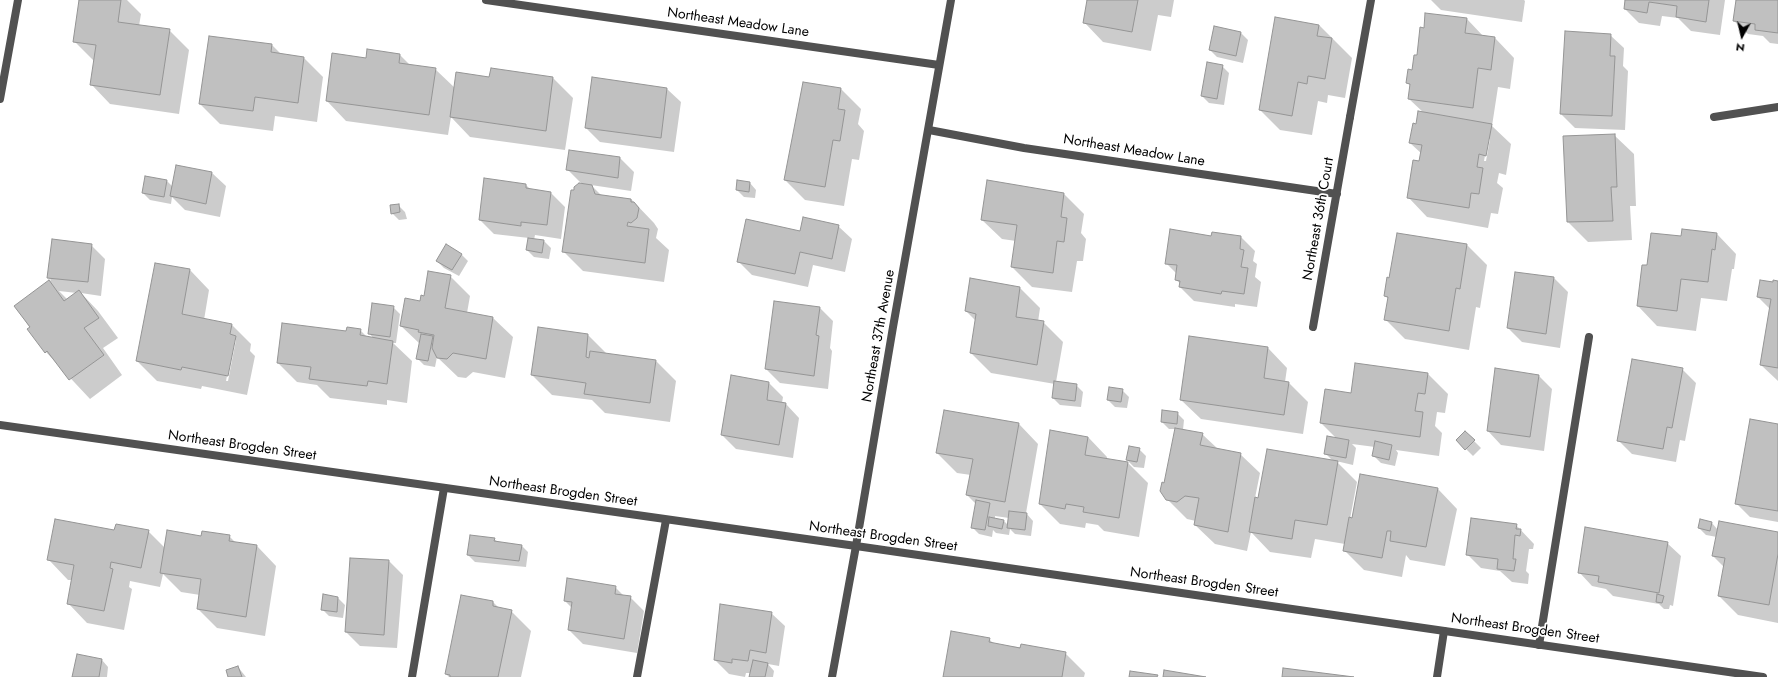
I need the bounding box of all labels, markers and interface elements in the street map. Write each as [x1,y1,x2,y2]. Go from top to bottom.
street label: Northeast Meadow Lane [666,5,810,41]
north arrow [1722,16,1762,56]
text: N [1735,39,1746,56]
street label: Northeast Meadow Lane [1062,132,1206,170]
street label: Northeast 36th Court [1300,156,1338,282]
street label: Northeast 37th Avenue [859,268,899,404]
street label: Northeast Brogden Street [167,427,317,465]
street label: Northeast Brogden Street [488,473,638,511]
street label: Northeast Brogden Street [808,518,958,556]
street label: Northeast Brogden Street [1129,564,1279,602]
street label: Northeast Brogden Street [1450,610,1600,648]

